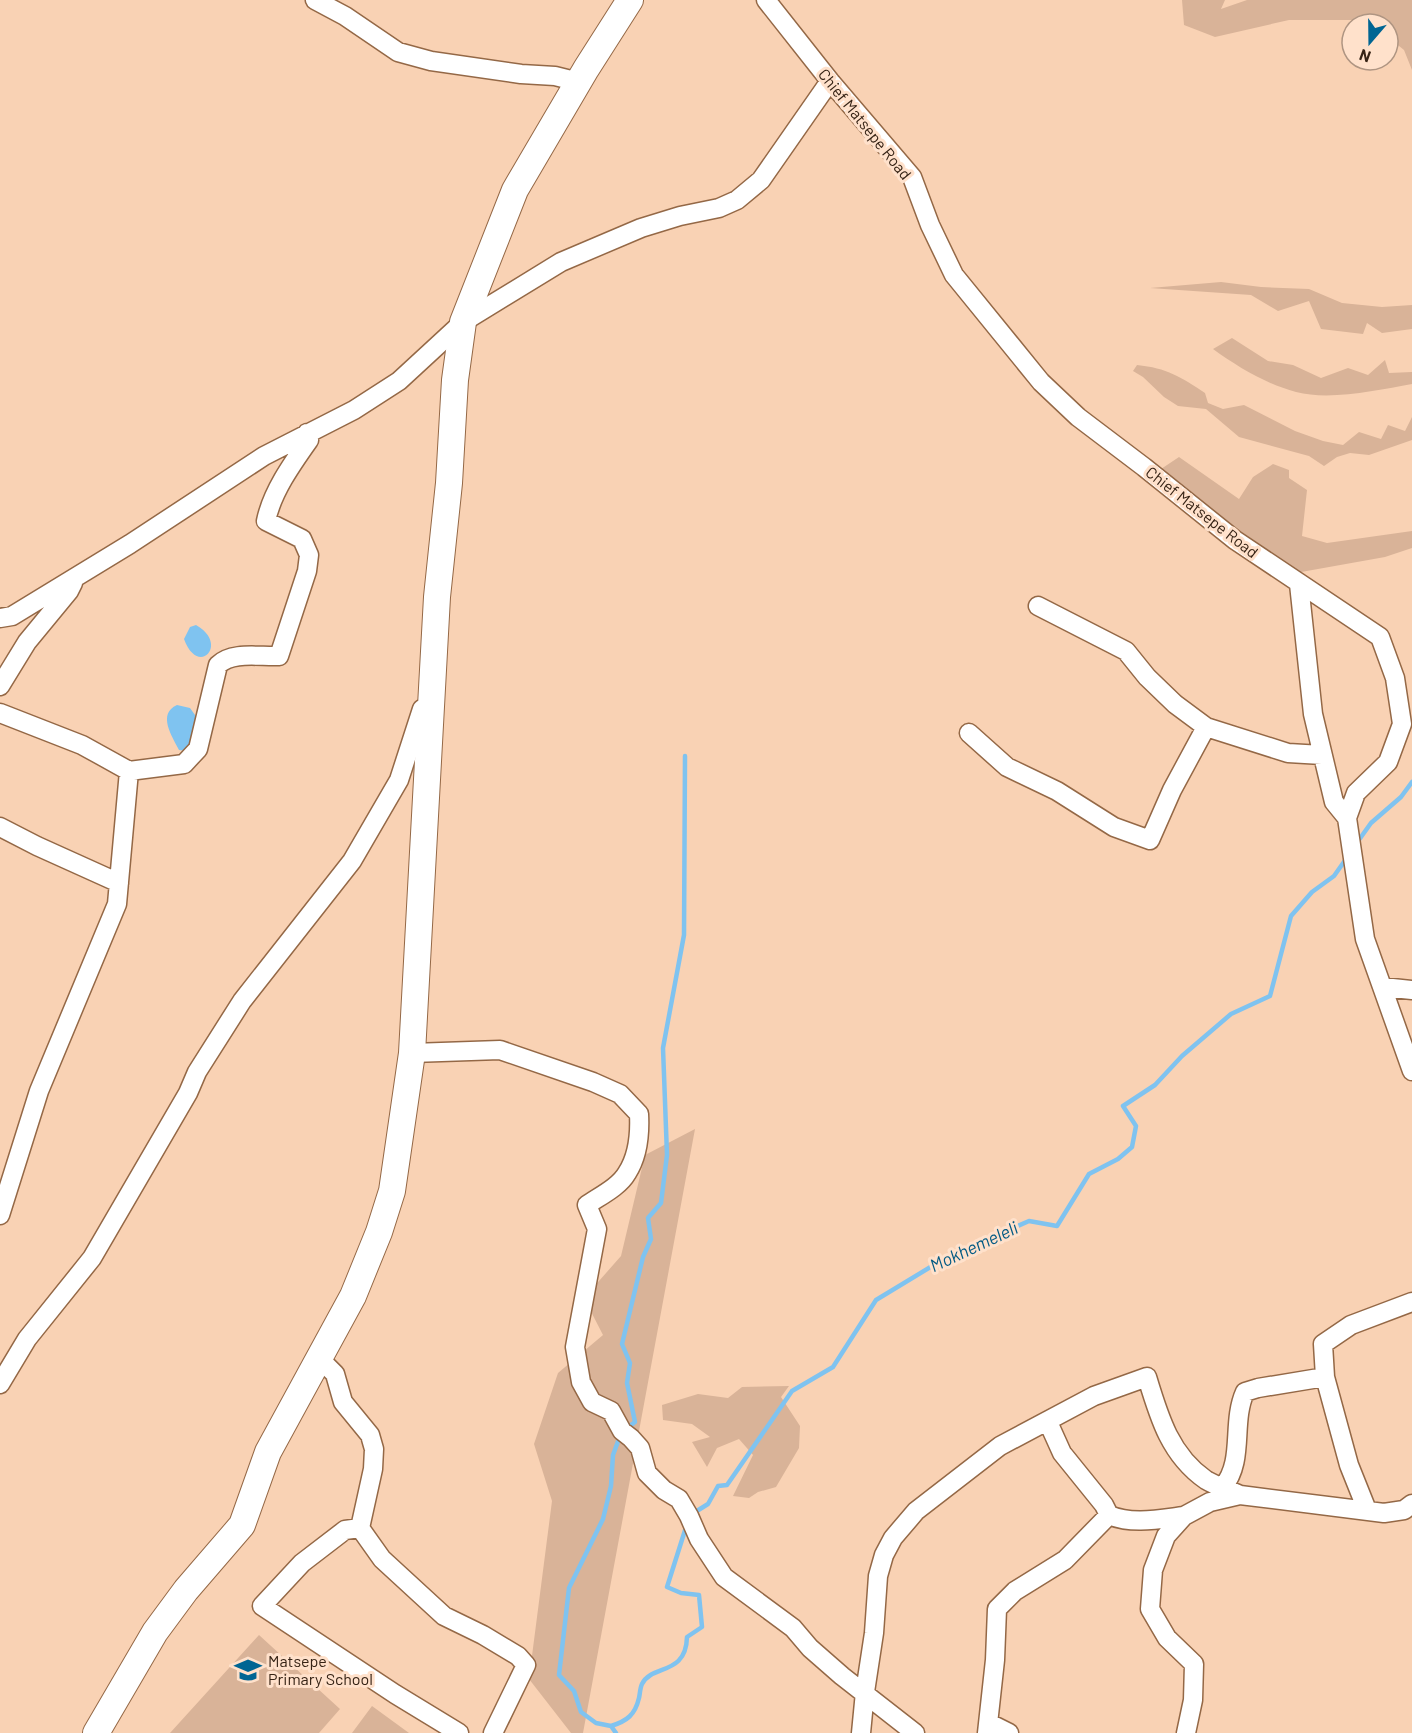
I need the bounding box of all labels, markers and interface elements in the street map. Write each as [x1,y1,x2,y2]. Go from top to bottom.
north arrow [1340,12,1400,72]
text: N [1356,46,1373,67]
street label: Chief Matsepe Road [815,64,916,183]
street label: Chief Matsepe Road [1142,462,1262,561]
water label: Mokhemeleli [926,1216,1022,1276]
place label: Matsepe Primary School [268,1651,373,1688]
school or university icon: Matsepe Primary School [233,1655,263,1685]

